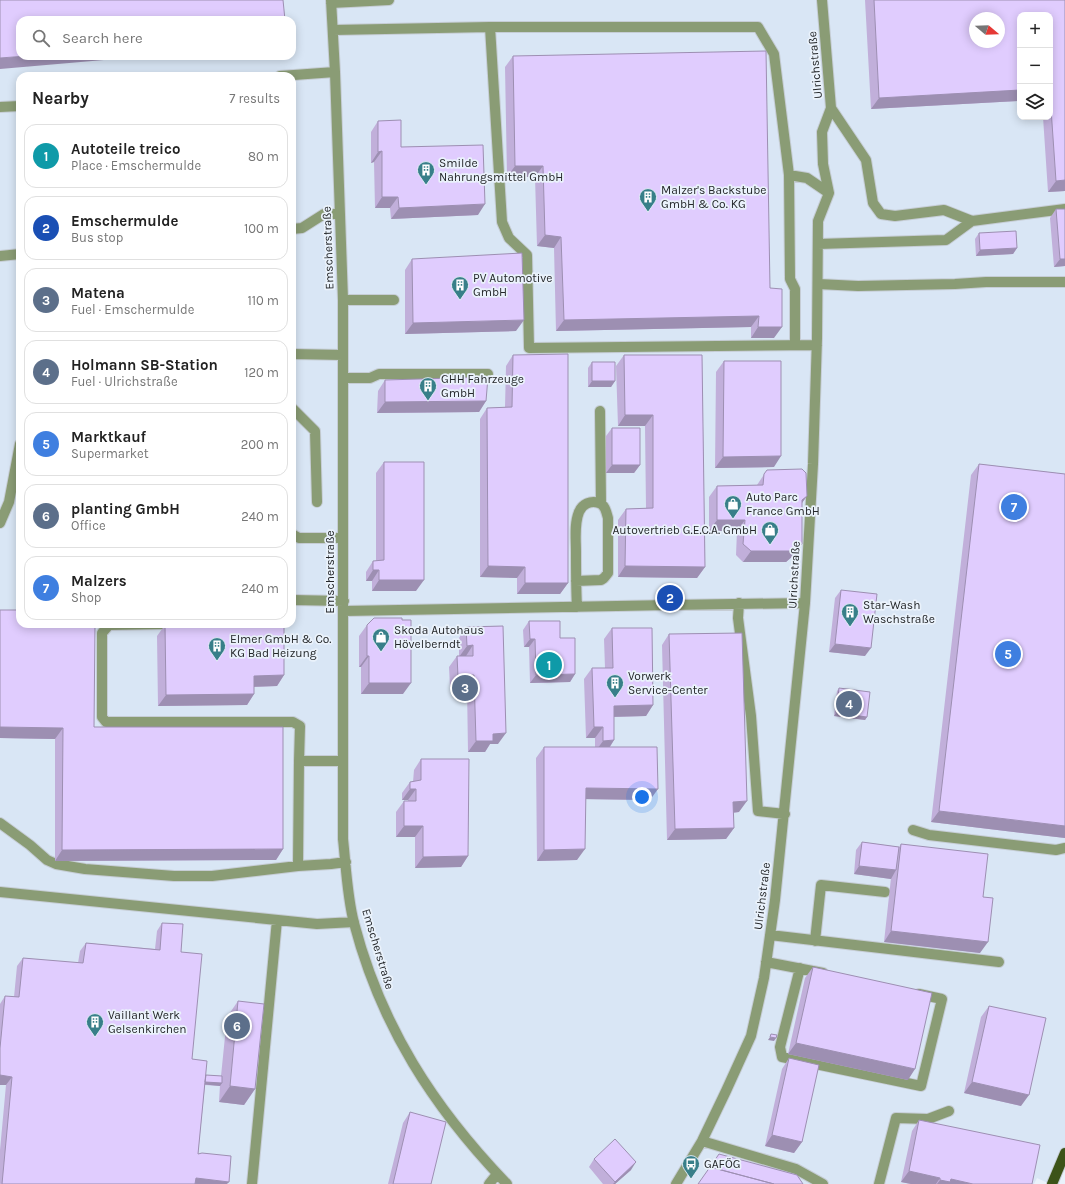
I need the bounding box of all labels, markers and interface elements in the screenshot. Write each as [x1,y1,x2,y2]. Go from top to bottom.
north arrow [969,12,1005,48]
map controls [1017,12,1053,120]
button: + [1017,12,1053,48]
search box [16,16,296,60]
icon: search [30,27,52,49]
text: Search here [62,29,143,47]
street label: Ulrichstraße [805,31,825,99]
button: − [1017,48,1053,84]
button: layers [1017,84,1053,120]
text: Nearby [32,88,89,108]
text: 7 results [229,91,280,106]
text: Autoteile treico [71,140,180,158]
text: 1 [44,149,48,164]
text: 80 m [248,149,279,164]
place label: Smilde Nahrungsmittel GmbH [439,156,563,184]
text: Place · Emschermulde [71,158,201,173]
building icon: Smilde Nahrungsmittel GmbH [416,160,436,185]
place label: Malzer's Backstube GmbH & Co. KG [661,183,766,211]
building icon: Malzer's Backstube GmbH & Co. KG [638,187,658,212]
street label: Emscherstraße [320,206,336,290]
text: Emschermulde [71,212,178,230]
text: 2 [42,221,50,236]
text: 100 m [244,221,279,236]
text: Bus stop [71,230,123,245]
place label: PV Automotive GmbH [473,271,553,299]
building icon: PV Automotive GmbH [450,275,470,300]
text: Matena [71,284,125,302]
text: 3 [42,293,50,308]
text: 110 m [247,293,279,308]
text: Fuel · Emschermulde [71,302,194,317]
text: Holmann SB-Station [71,356,218,374]
text: 4 [42,365,50,380]
text: 120 m [244,365,279,380]
place label: GHH Fahrzeuge GmbH [441,372,524,400]
text: Fuel · Ulrichstraße [71,374,178,389]
building icon: GHH Fahrzeuge GmbH [418,376,438,401]
text: Marktkauf [71,428,146,446]
text: 5 [42,437,50,452]
text: 200 m [241,437,279,452]
text: Supermarket [71,446,149,461]
place label: Auto Parc France GmbH [746,490,820,518]
pin: 7 [1001,492,1027,522]
shop icon: Auto Parc France GmbH [723,494,743,519]
text: planting GmbH [71,500,180,518]
text: 6 [42,509,50,524]
text: 240 m [241,509,279,524]
text: Office [71,518,106,533]
shop icon: Autovertrieb G.E.C.A. GmbH [760,520,780,545]
place label: Autovertrieb G.E.C.A. GmbH [612,523,757,537]
street label: Emscherstraße [323,530,337,614]
street label: Ulrichstraße [785,541,803,609]
text: Malzers [71,572,127,590]
text: 7 [43,581,49,596]
text: 240 m [241,581,279,596]
pin: 2 [657,583,683,613]
text: Shop [71,590,101,605]
place label: Star-Wash Waschstraße [863,598,935,626]
building icon: Star-Wash Waschstraße [840,602,860,627]
place label: Skoda Autohaus Hövelberndt [394,623,484,651]
shop icon: Skoda Autohaus Hövelberndt [371,627,391,652]
place label: Elmer GmbH & Co. KG Bad Heizung [230,632,332,660]
building icon: Elmer GmbH & Co. KG Bad Heizung [207,636,227,661]
pin: 5 [995,639,1021,669]
pin: 1 [536,650,562,680]
place label: Vorwerk Service-Center [628,669,708,697]
pin: 3 [452,673,478,703]
building icon: Vorwerk Service-Center [605,673,625,698]
pin: 4 [836,689,862,719]
your location [632,787,652,807]
street label: Ulrichstraße [751,861,773,931]
street label: Emscherstraße [359,907,397,991]
place label: Vaillant Werk Gelsenkirchen [108,1008,186,1036]
pin: 6 [224,1011,250,1041]
building icon: Vaillant Werk Gelsenkirchen [85,1012,105,1037]
bus stop icon: GAFÖG [681,1154,701,1179]
place label: GAFÖG [704,1157,740,1171]

